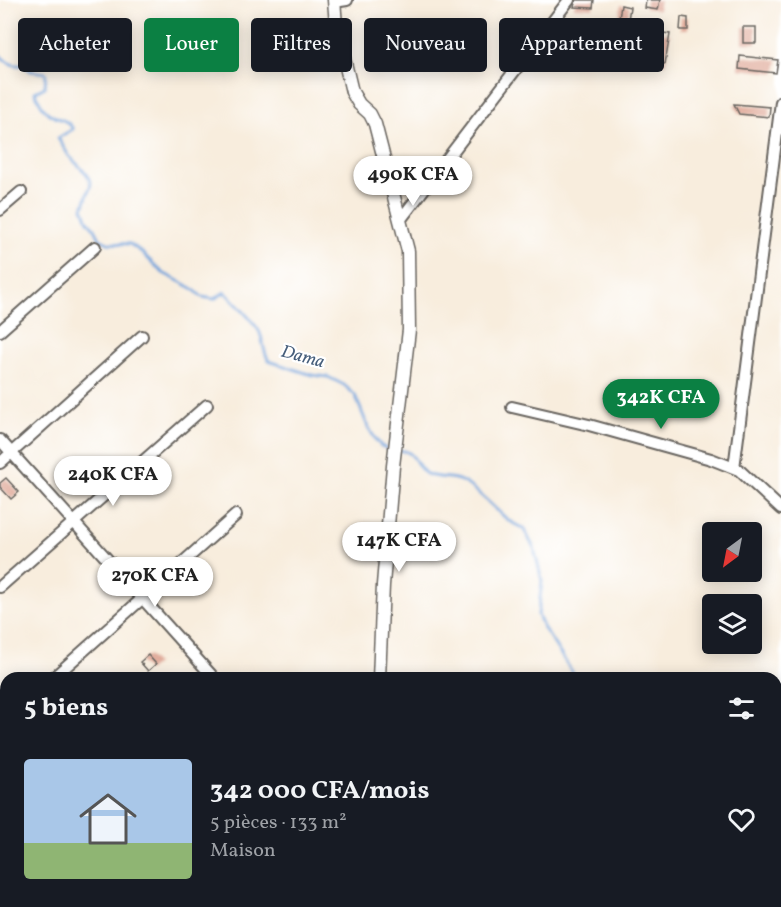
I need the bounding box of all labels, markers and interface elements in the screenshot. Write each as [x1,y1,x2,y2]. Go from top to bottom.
chip: Acheter [18,18,132,72]
chip: Louer [144,18,239,72]
chip: Filtres [251,18,352,72]
chip: Nouveau [364,18,487,72]
chip: Appartement [499,18,664,72]
pin: 490K CFA [351,156,475,207]
text: 490K CFA [367,161,459,189]
water label: Dama [278,340,327,375]
pin: 342K CFA [599,379,723,430]
text: 342K CFA [617,384,705,412]
pin: 240K CFA [51,456,175,507]
text: 240K CFA [68,461,158,489]
pin: 147K CFA [337,522,461,573]
north arrow [702,522,762,582]
map controls [702,522,762,654]
text: 147K CFA [356,527,442,555]
pin: 270K CFA [93,557,217,608]
text: 270K CFA [111,562,199,590]
button: layers [702,594,762,654]
text: 5 biens [24,690,108,726]
icon: filters [725,692,758,725]
text: 342 000 CFA/mois [210,773,430,809]
icon: home [72,783,144,855]
icon: heart [725,803,758,836]
text: 5 pièces · 133 m² [210,809,347,837]
text: Maison [210,837,276,865]

